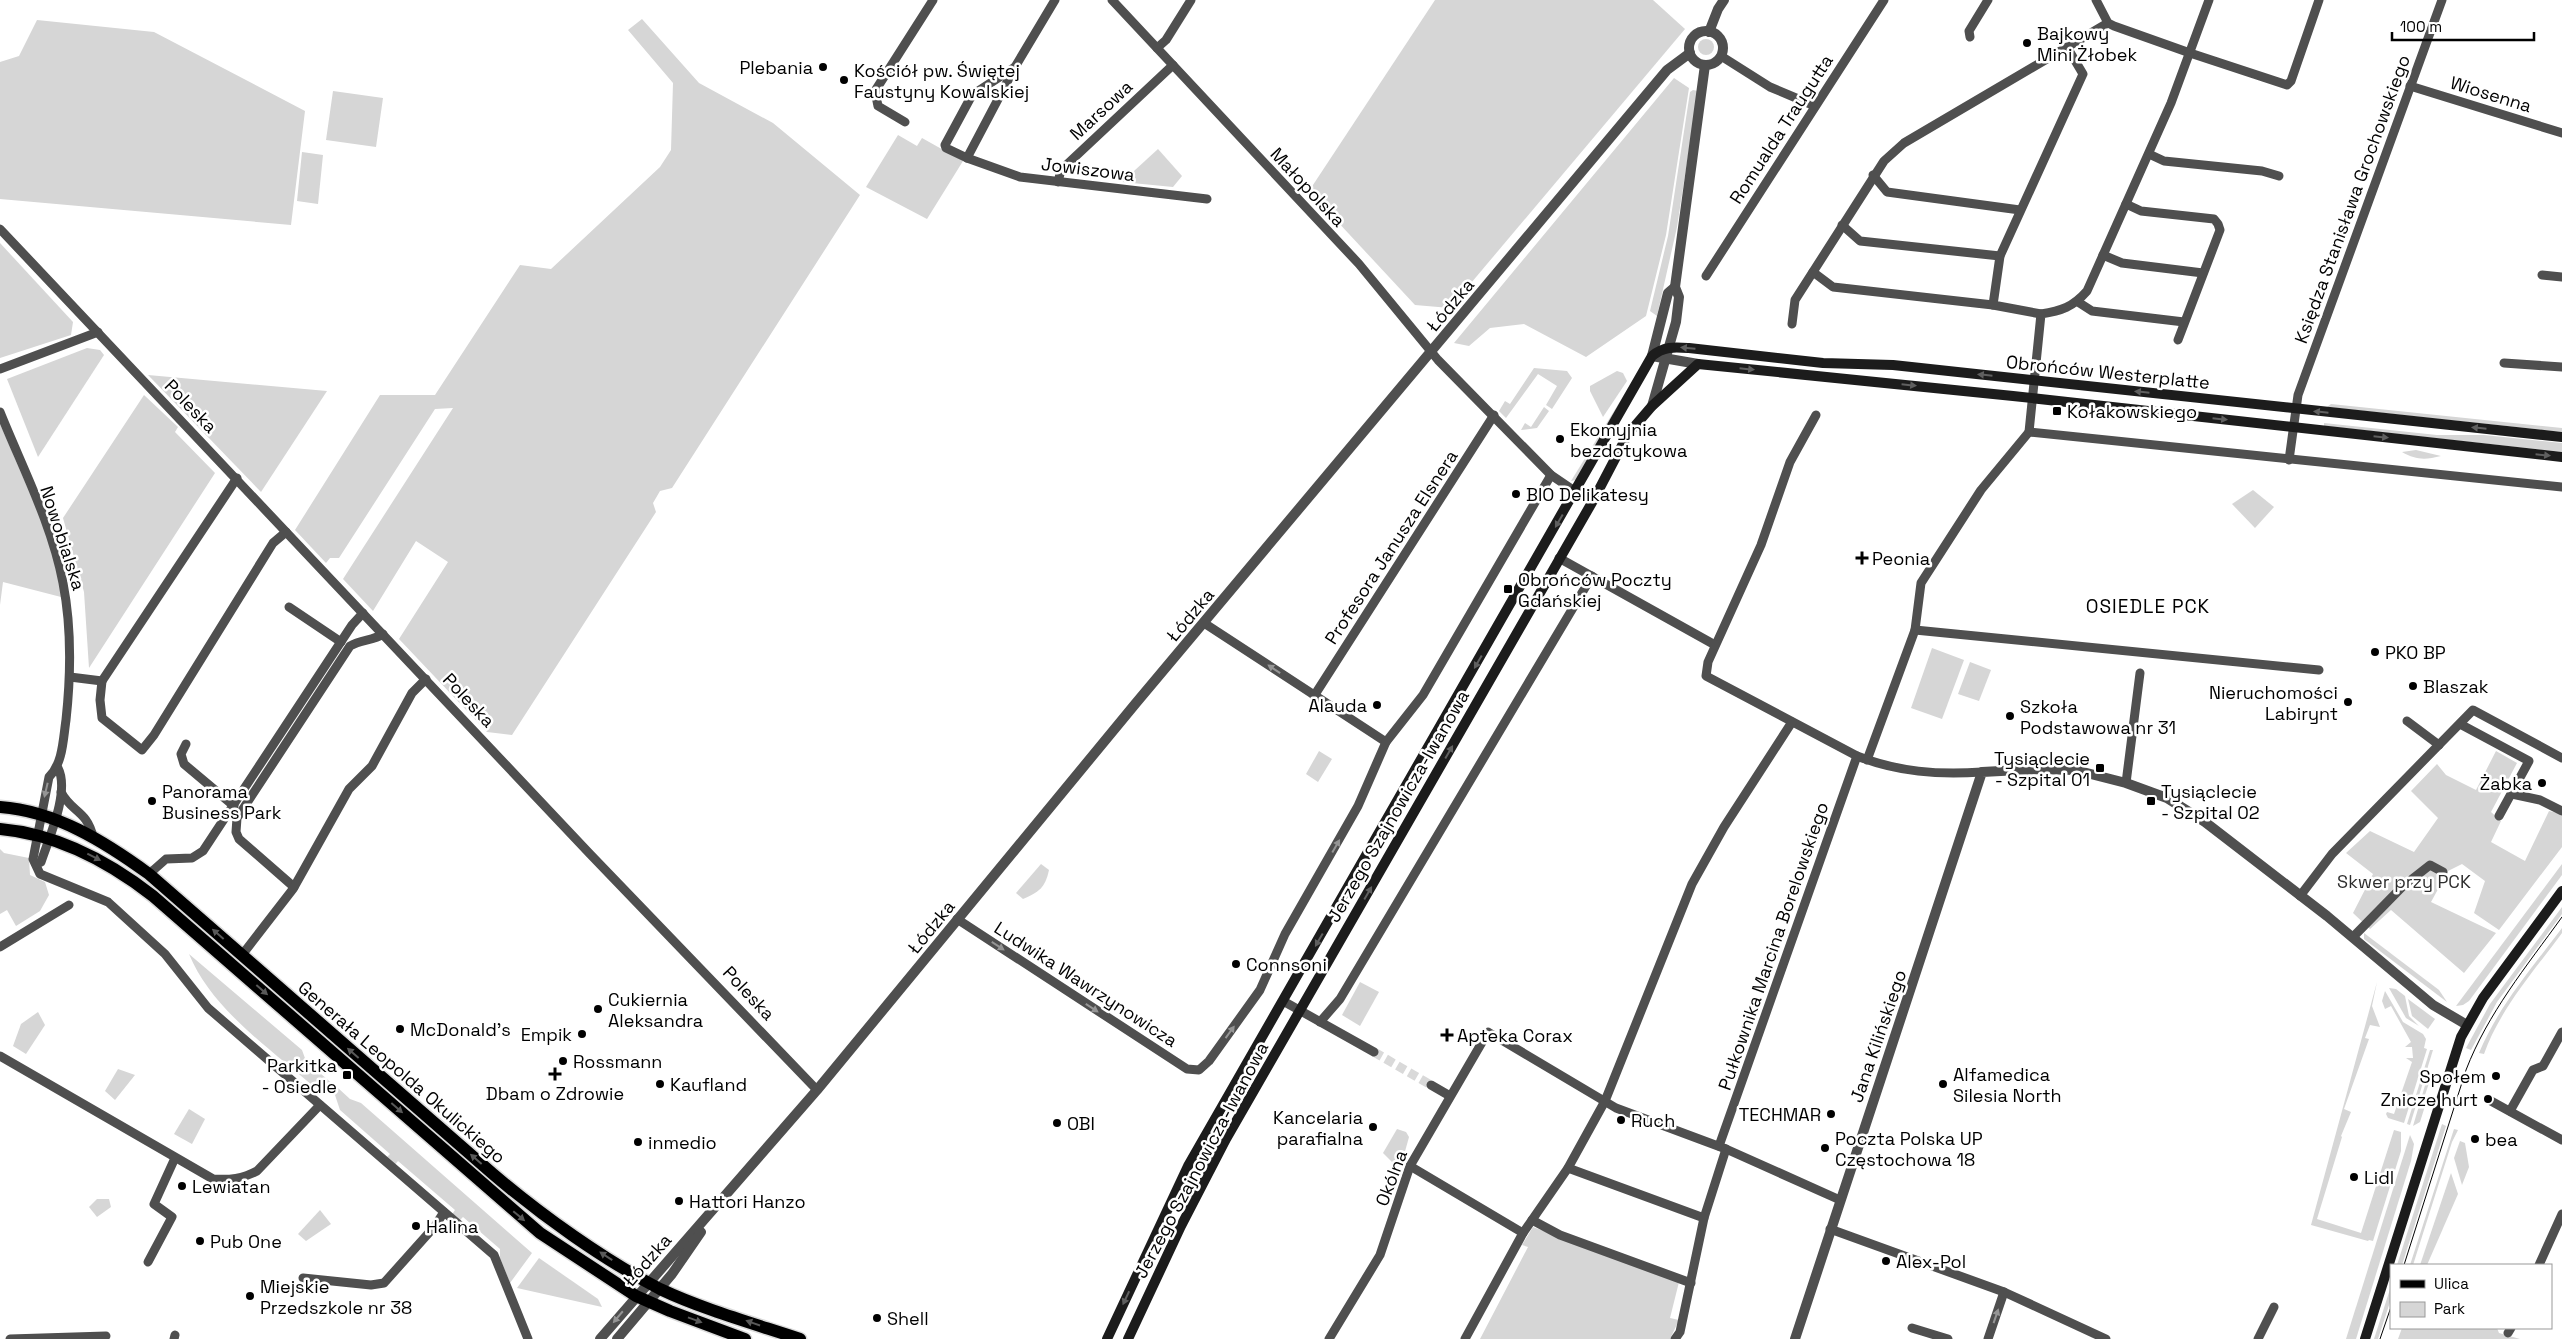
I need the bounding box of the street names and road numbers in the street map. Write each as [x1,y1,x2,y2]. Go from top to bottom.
street label: Romualda Traugutta [1724,50,1838,208]
street label: Księdza Stanisława Grochowskiego [2289,52,2415,346]
street label: Wiosenna [2448,71,2534,117]
street label: Marsowa [1065,75,1137,145]
street label: Małopolska [1265,143,1351,231]
street label: Jowiszowa [1040,152,1136,186]
street label: Łódzka [1421,274,1479,336]
street label: Obrońców Westerplatte [2005,350,2211,394]
street label: Poleska [160,374,222,438]
street label: Profesora Janusza Elsnera [1320,445,1462,649]
street label: Nowobialska [35,483,91,593]
street label: Łódzka [1161,584,1219,646]
street label: Poleska [438,668,500,732]
street label: Jerzego Szajnowicza-Iwanowa [1322,686,1474,926]
street label: Pułkownika Marcina Borelowskiego [1713,799,1833,1093]
street label: Łódzka [902,895,960,959]
street label: Ludwika Wawrzynowicza [990,916,1182,1052]
street label: Poleska [718,961,780,1025]
street label: Jana Kilińskiego [1845,967,1911,1105]
street label: Generała Leopolda Okulickiego [293,976,511,1168]
street label: Jerzego Szajnowicza-Iwanowa [1129,1038,1273,1282]
street label: Okólna [1370,1147,1412,1209]
street label: Łódzka [618,1229,676,1291]

